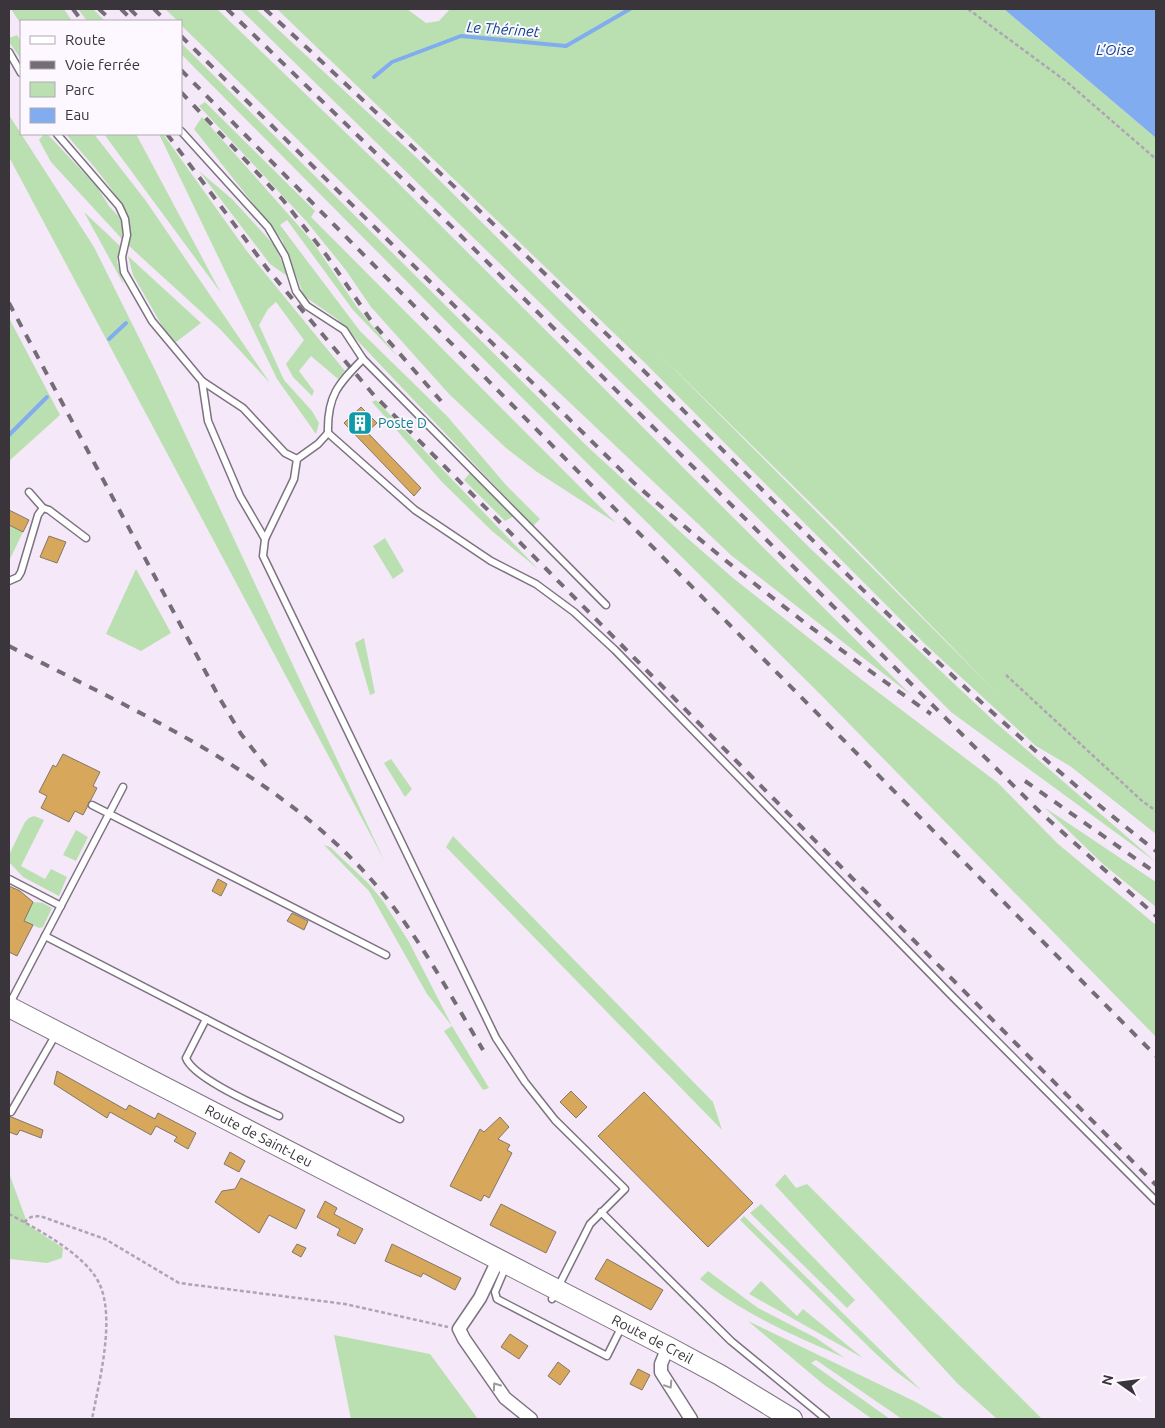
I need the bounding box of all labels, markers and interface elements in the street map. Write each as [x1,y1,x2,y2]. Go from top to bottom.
water label: Le Thérinet [466,18,540,40]
legend [20,20,182,135]
text: Route [65,31,106,48]
water label: L’Oise [1096,41,1135,58]
text: Voie ferrée [65,56,140,73]
text: Parc [65,81,94,98]
text: Eau [65,106,90,123]
building icon: Poste D [347,410,373,436]
place label: Poste D [378,415,427,431]
street label: Route de Saint-Leu [202,1102,315,1170]
street label: Route de Creil [609,1311,696,1367]
north arrow [1095,1358,1145,1408]
text: N [1098,1373,1116,1387]
one-way arrow [663,1379,672,1388]
one-way arrow [493,1382,502,1392]

